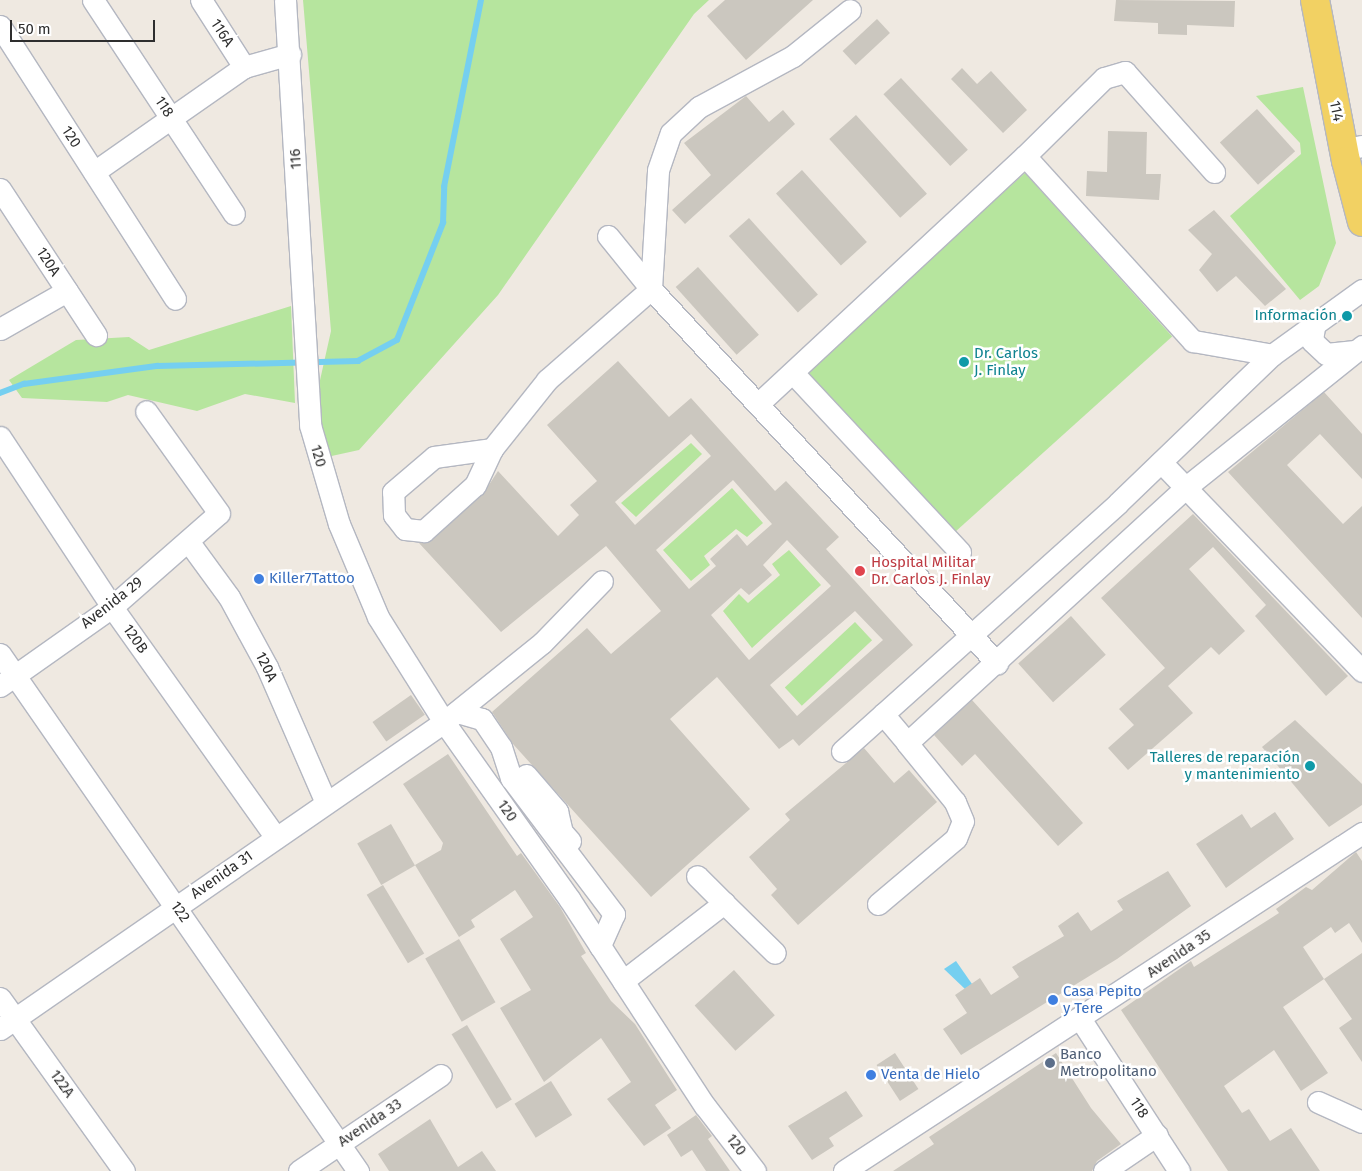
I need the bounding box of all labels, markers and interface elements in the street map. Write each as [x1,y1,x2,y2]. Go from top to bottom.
scale bar [12,10,158,42]
street label: 116A [206,16,238,50]
text: 50 m [18,20,51,38]
street label: 118 [151,93,177,121]
street label: 114 [1325,99,1347,123]
street label: 120 [57,123,85,151]
street label: 116 [286,148,306,170]
street label: 120A [32,244,64,280]
place label: Información [1254,307,1337,325]
marker: Información [1341,310,1353,322]
place label: Dr. Carlos J. Finlay [974,344,1038,379]
marker: Dr. Carlos J. Finlay [958,356,970,368]
street label: 120 [306,443,330,469]
place label: Hospital Militar Dr. Carlos J. Finlay [871,553,991,588]
marker: Hospital Militar Dr. Carlos J. Finlay [853,564,867,578]
place label: Killer7Tattoo [269,570,355,588]
street label: Avenida 29 [78,573,146,633]
marker: Killer7Tattoo [253,573,265,585]
street label: 120B [119,621,151,657]
street label: 120A [251,649,281,685]
place label: Talleres de reparación y mantenimiento [1150,748,1300,783]
marker: Talleres de reparación y mantenimiento [1304,760,1316,772]
street label: 120 [493,797,521,825]
street label: Avenida 31 [187,847,257,903]
street label: 122 [167,898,193,926]
street label: Avenida 35 [1144,926,1214,982]
place label: Casa Pepito y Tere [1063,982,1142,1017]
marker: Casa Pepito y Tere [1047,994,1059,1006]
place label: Banco Metropolitano [1060,1045,1157,1080]
marker: Banco Metropolitano [1044,1057,1056,1069]
place label: Venta de Hielo [881,1066,980,1084]
street label: 122A [46,1067,78,1101]
marker: Venta de Hielo [865,1069,877,1081]
street label: 118 [1126,1094,1152,1122]
street label: Avenida 33 [335,1095,405,1151]
street label: 120 [722,1131,750,1159]

